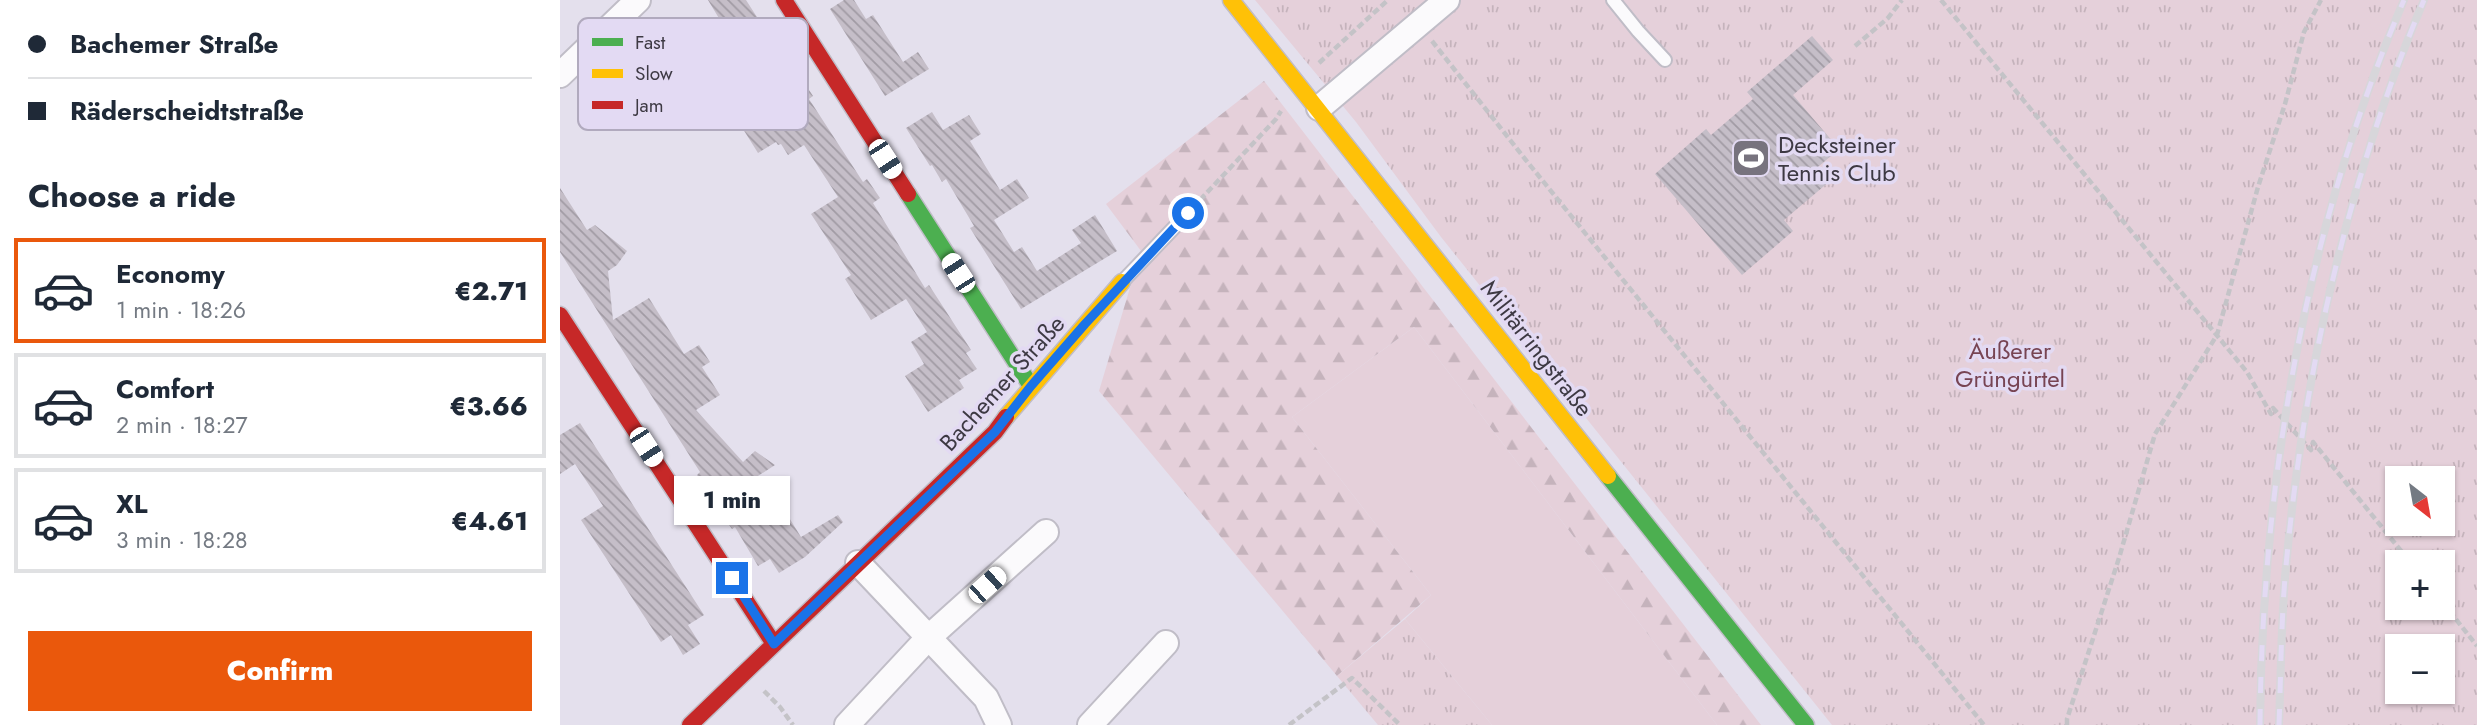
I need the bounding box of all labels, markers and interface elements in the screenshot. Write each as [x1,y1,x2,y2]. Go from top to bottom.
legend [578,18,808,130]
text: Bachemer Straße [70,25,278,63]
text: Fast [635,29,666,56]
text: Slow [635,60,673,87]
text: Räderscheidtstraße [70,92,304,130]
text: Jam [632,92,664,119]
place label: Decksteiner Tennis Club [1778,127,1897,190]
car [865,136,906,182]
sports icon: Decksteiner Tennis Club [1730,137,1772,179]
text: Choose a ride [28,173,236,219]
route start [1172,197,1204,229]
car [938,250,979,296]
text: Economy [116,255,225,293]
icon: car [32,259,95,322]
text: €2.71 [454,272,528,310]
street label: Militärringstraße [1472,272,1602,424]
text: 1 min · 18:26 [116,293,246,327]
street label: Bachemer Straße [931,307,1073,459]
park label: Äußerer Grüngürtel [1955,333,2065,396]
text: Comfort [116,370,214,408]
icon: car [32,374,95,437]
text: €3.66 [449,387,528,425]
text: 2 min · 18:27 [116,408,248,442]
car [626,424,667,470]
north arrow [2385,466,2455,536]
map controls [2385,466,2455,704]
callout: 1 min [674,476,790,526]
text: 1 min [703,483,761,517]
text: XL [116,485,148,523]
icon: car [32,489,95,552]
text: €4.61 [451,502,528,540]
text: 3 min · 18:28 [116,523,248,557]
button: + [2385,550,2455,620]
route end [716,562,748,594]
car [965,563,1010,607]
button: Confirm [28,631,532,711]
button: − [2385,634,2455,704]

